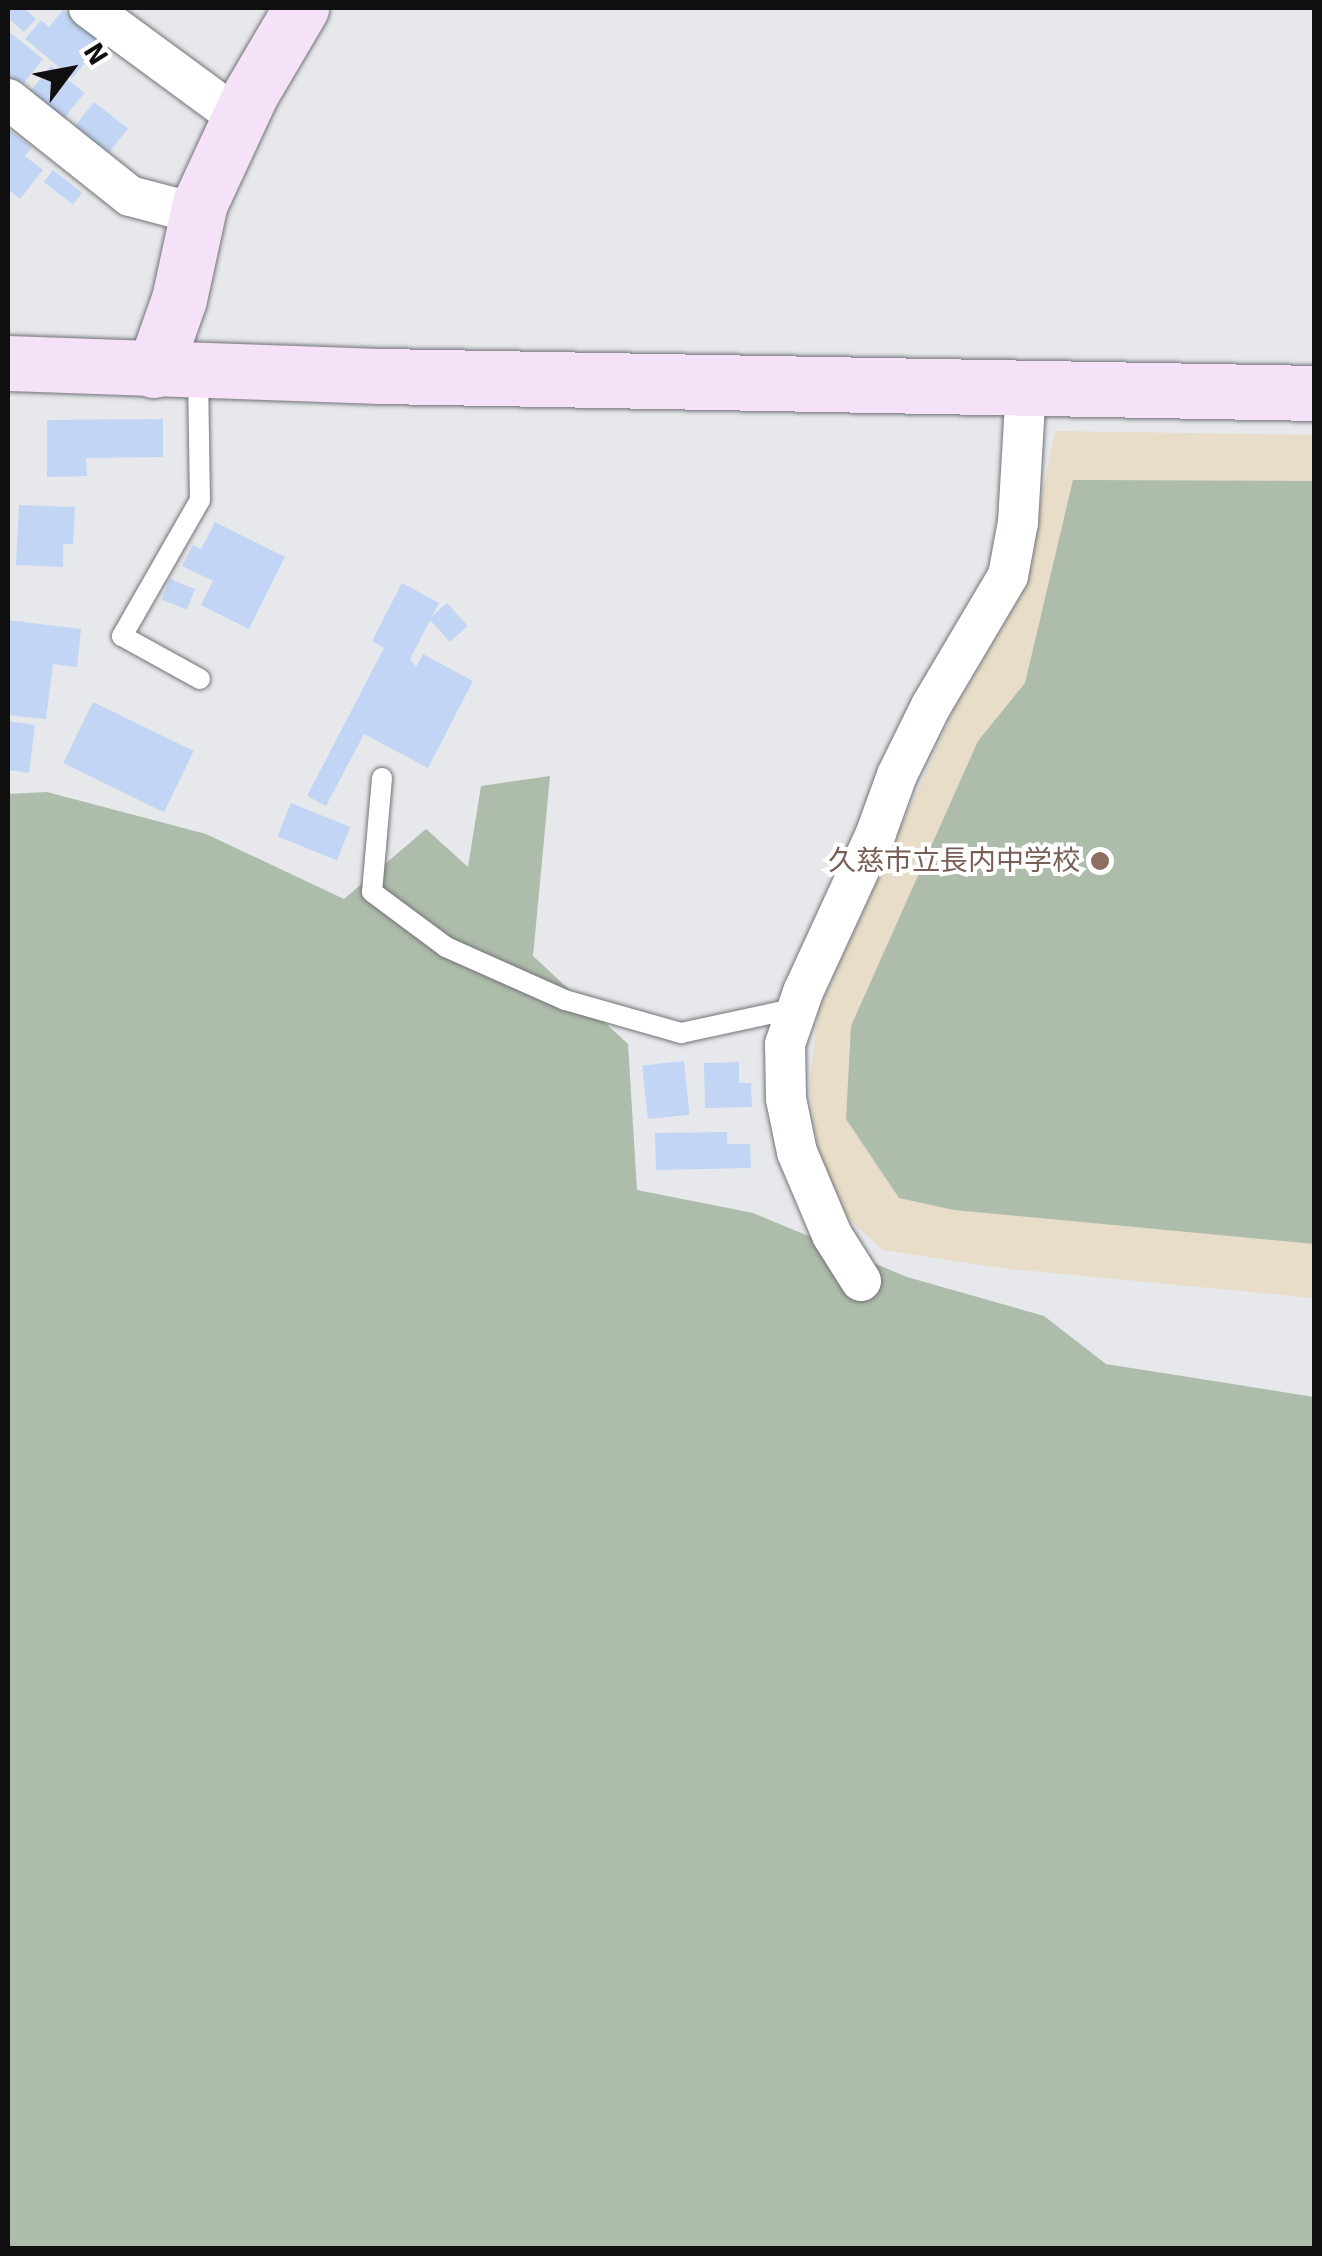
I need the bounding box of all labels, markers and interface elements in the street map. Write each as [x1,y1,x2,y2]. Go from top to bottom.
north arrow [20,20,120,120]
text: N [76,37,115,71]
place label: 久慈市立長内中学校 [828,844,1080,878]
marker: 久慈市立長内中学校 [1089,850,1111,872]

